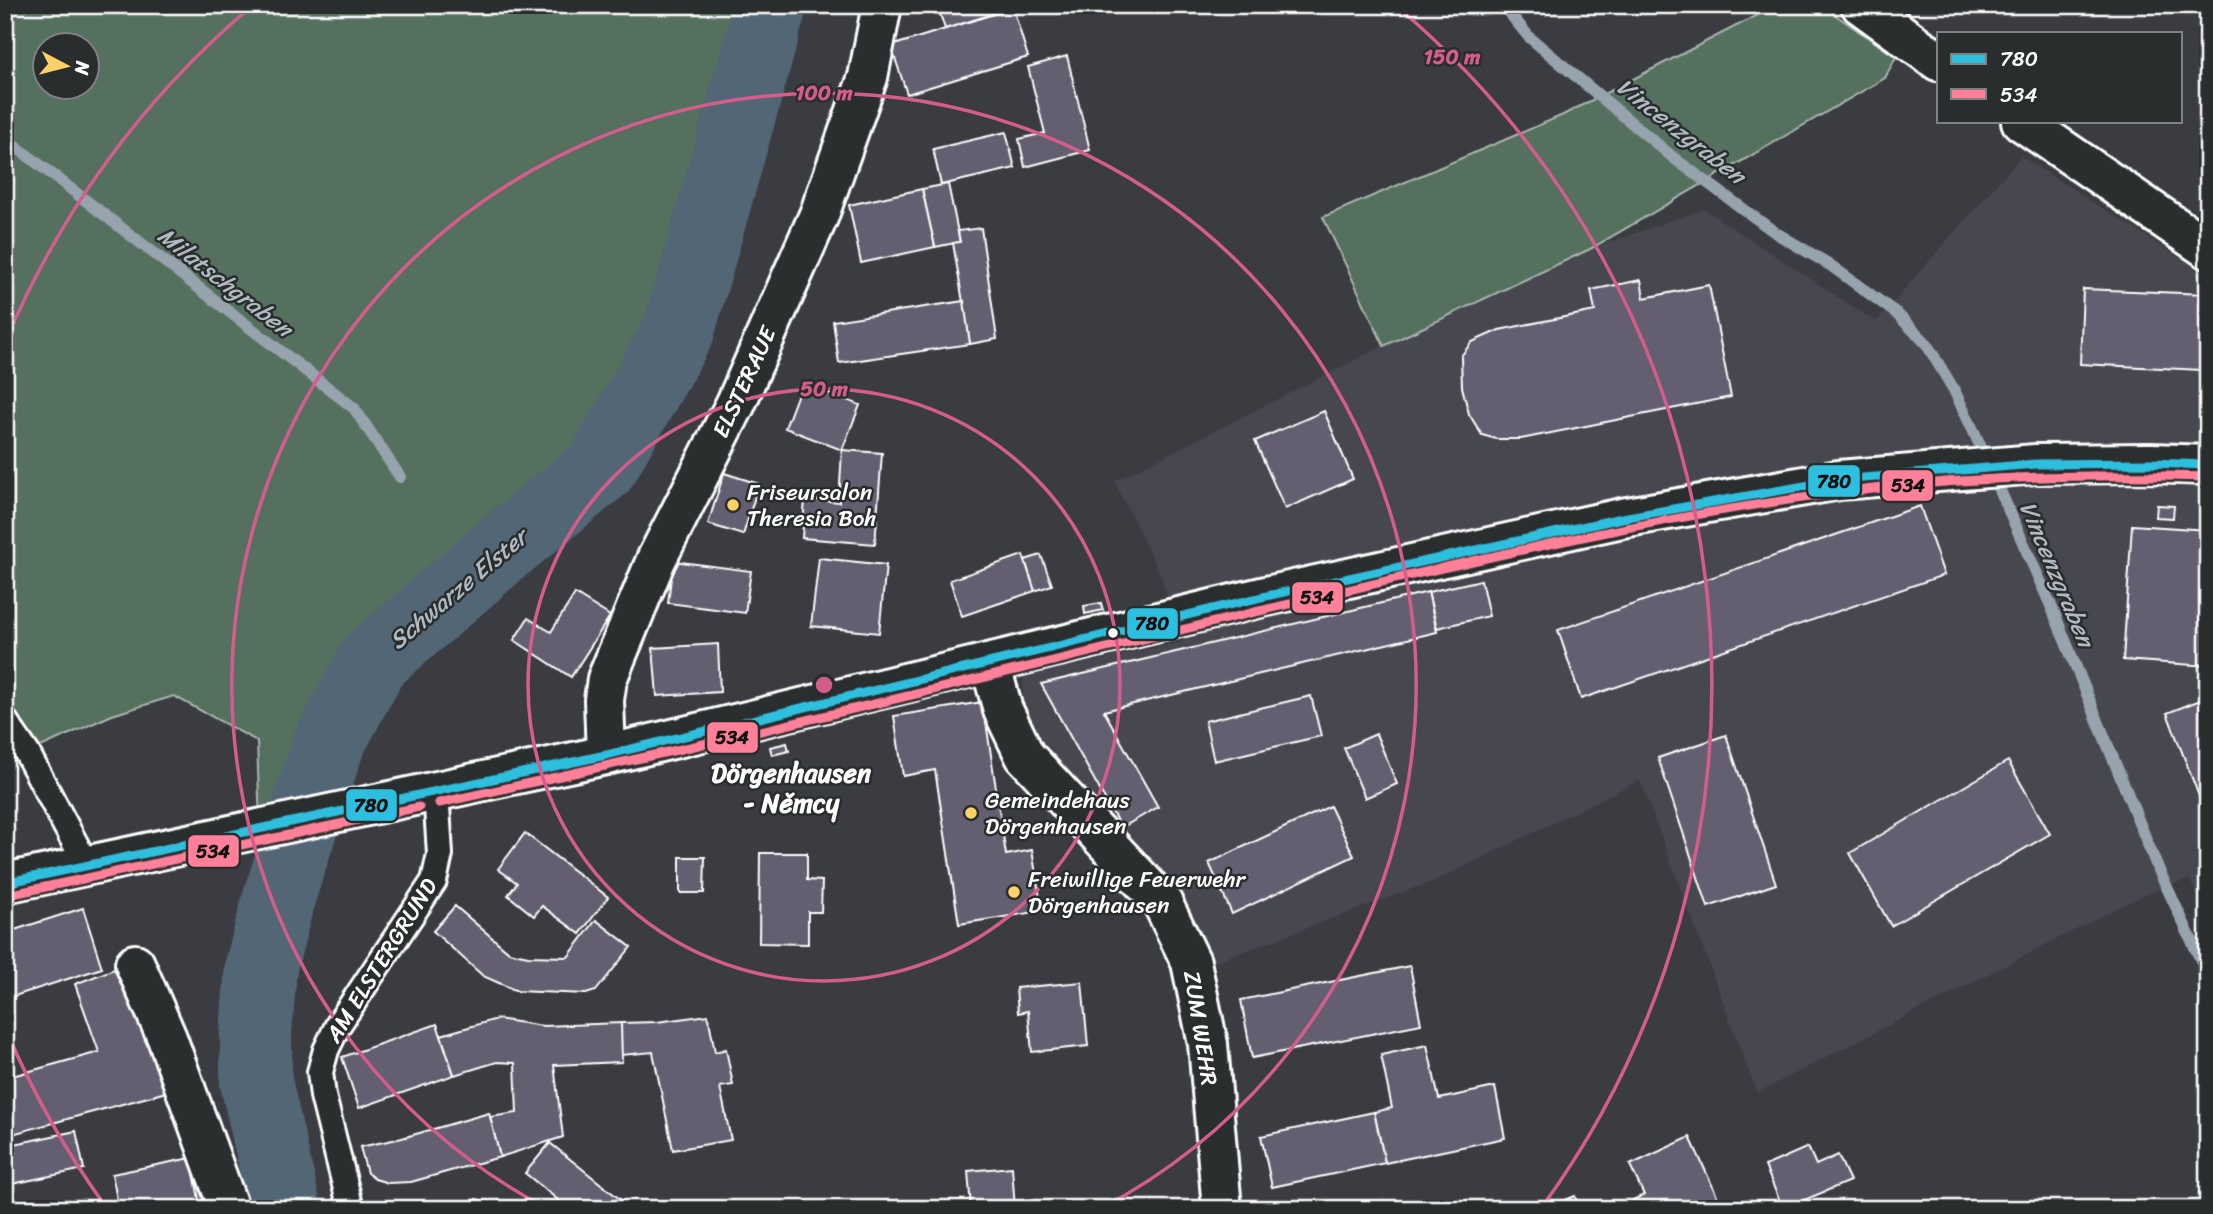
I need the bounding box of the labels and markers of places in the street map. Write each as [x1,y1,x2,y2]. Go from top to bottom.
place label: Friseursalon Theresia Boh [747,472,876,539]
marker: Friseursalon Theresia Boh [725,497,741,513]
unlabelled marker [1106,626,1120,640]
centre of rings [812,673,836,697]
place label: Gemeindehaus Dörgenhausen [985,780,1130,847]
marker: Gemeindehaus Dörgenhausen [963,805,979,821]
place label: Freiwillige Feuerwehr Dörgenhausen [1028,859,1246,926]
marker: Freiwillige Feuerwehr Dörgenhausen [1006,884,1022,900]

